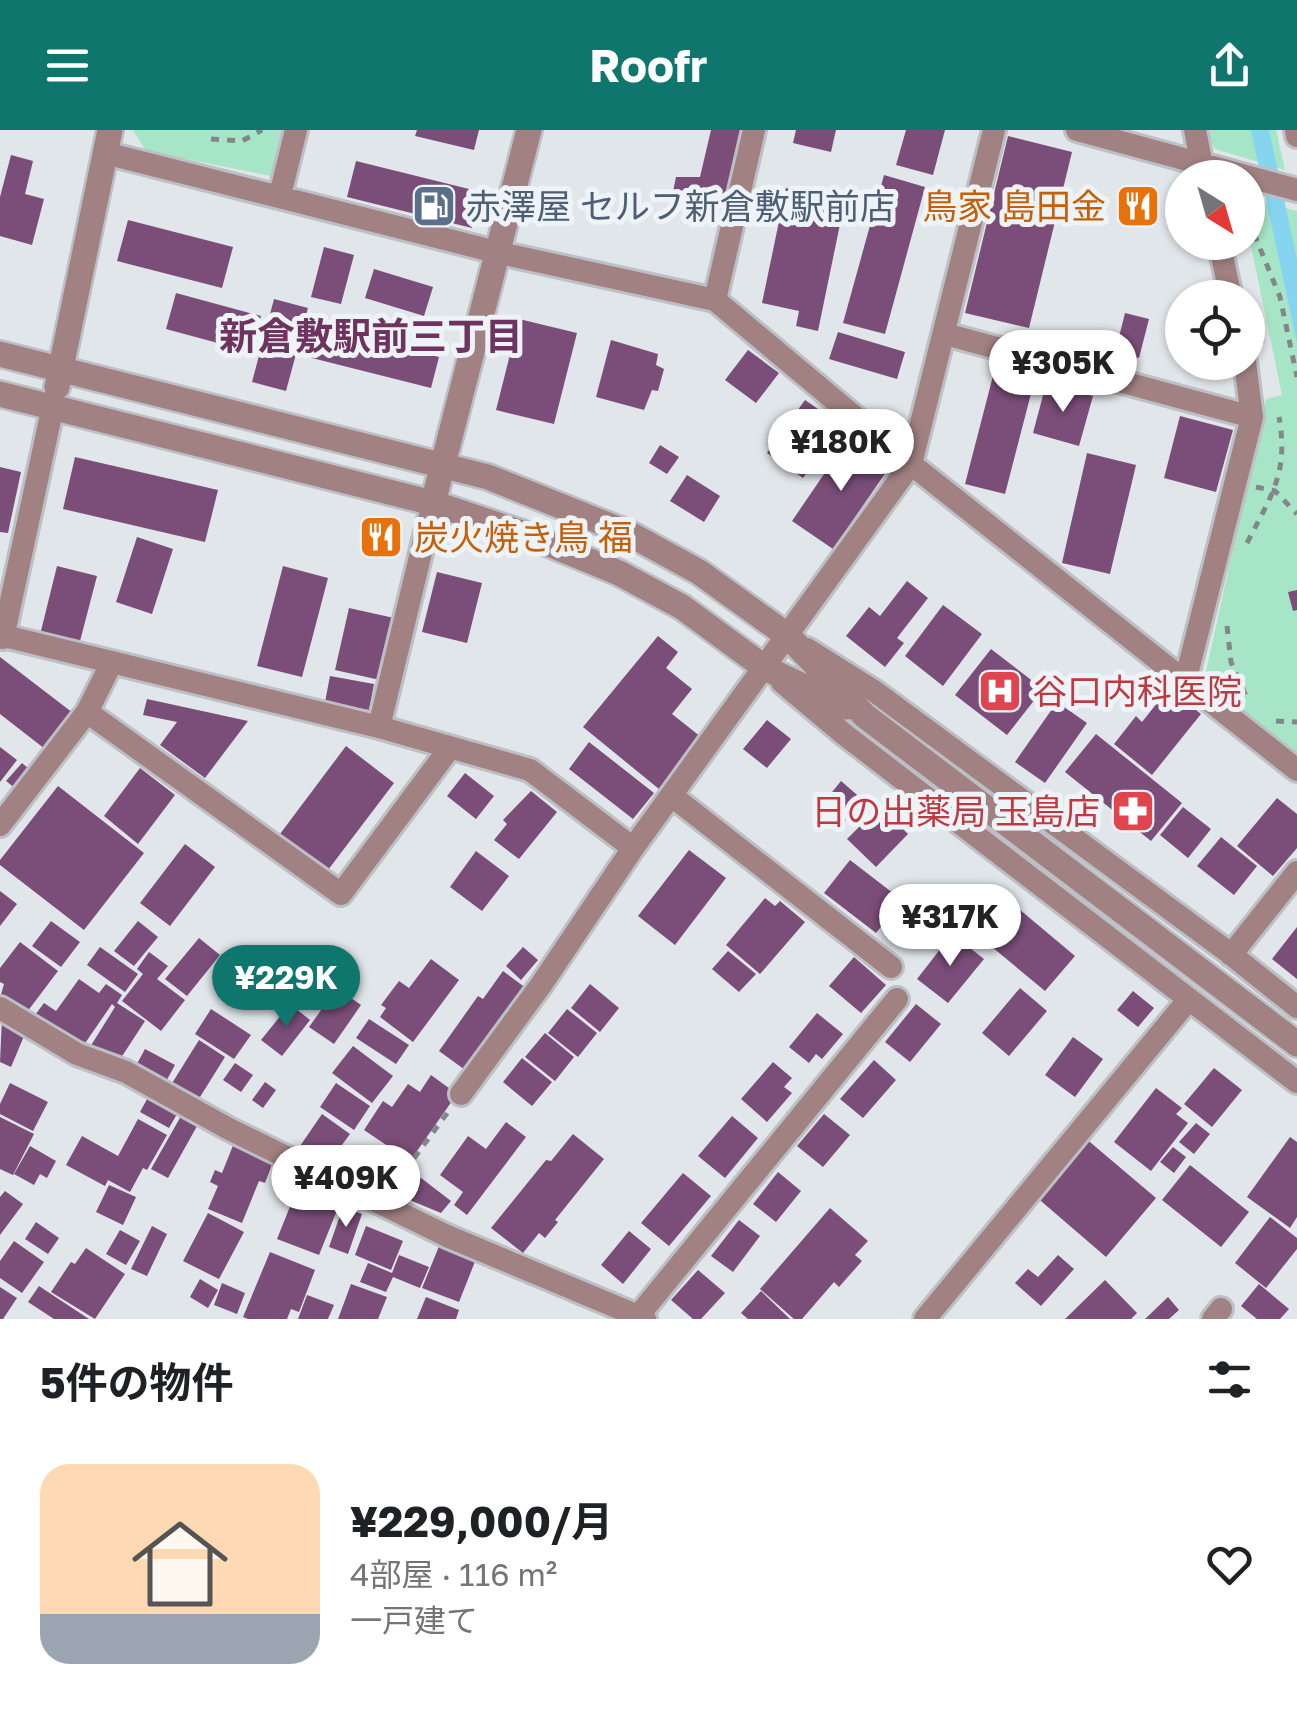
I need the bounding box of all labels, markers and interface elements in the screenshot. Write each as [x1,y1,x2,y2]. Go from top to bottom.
icon: menu [40,38,95,93]
text: Roofr [589,38,708,92]
icon: share [1202,38,1257,93]
north arrow [1165,160,1265,260]
map controls [1165,160,1265,380]
fuel station icon: 赤澤屋 セルフ新倉敷駅前店 [411,183,457,229]
restaurant icon: 鳥家 島田金 [1115,183,1161,229]
place label: 赤澤屋 セルフ新倉敷駅前店 [466,185,895,227]
place label: 鳥家 島田金 [922,185,1106,227]
button: locate [1165,280,1265,380]
district label: 新倉敷駅前三丁目 [219,313,523,358]
pin: ¥305K [993,330,1133,415]
text: ¥305K [1011,343,1115,381]
pin: ¥180K [771,409,911,494]
text: ¥180K [790,422,892,460]
restaurant icon: 炭火焼き鳥 福 [358,514,404,560]
place label: 炭火焼き鳥 福 [414,516,633,558]
hospital icon: 谷口内科医院 [977,668,1023,714]
place label: 谷口内科医院 [1032,670,1242,712]
pharmacy icon: 日の出薬局 玉島店 [1110,788,1156,834]
place label: 日の出薬局 玉島店 [811,790,1100,832]
pin: ¥317K [880,884,1020,969]
text: ¥317K [901,897,999,935]
pin: ¥229K [216,945,356,1030]
text: ¥229K [234,958,338,996]
pin: ¥409K [276,1145,416,1230]
text: ¥409K [293,1158,399,1196]
icon: filters [1202,1352,1257,1407]
text: 5件の物件 [40,1357,234,1407]
text: ¥229,000/月 [350,1496,613,1546]
icon: home [120,1504,240,1624]
icon: heart [1202,1537,1257,1592]
text: 4部屋 · 116 m² [350,1555,557,1593]
text: 一戸建て [350,1601,478,1639]

